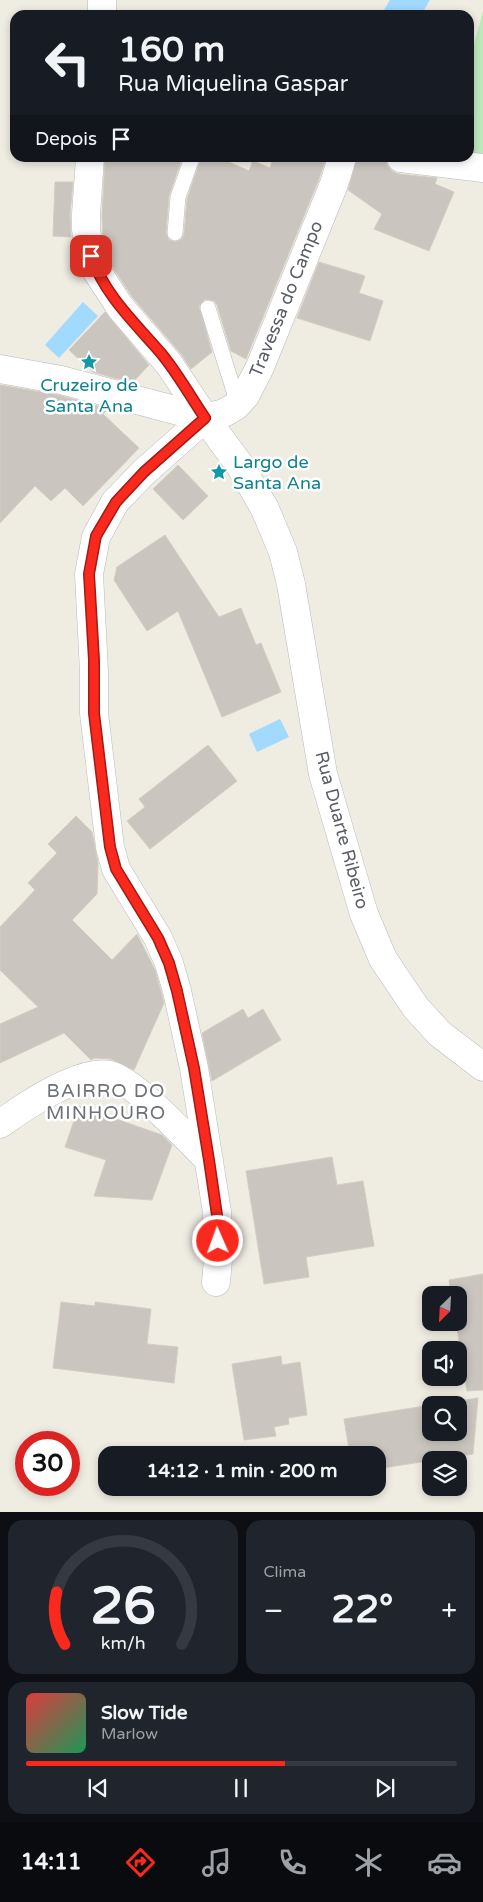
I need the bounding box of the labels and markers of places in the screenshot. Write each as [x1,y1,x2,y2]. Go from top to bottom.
pin [70,235,112,277]
place icon: Cruzeiro de Santa Ana [79,352,99,372]
place label: Cruzeiro de Santa Ana [40,374,138,417]
place label: Largo de Santa Ana [233,451,321,494]
place icon: Largo de Santa Ana [209,462,229,482]

